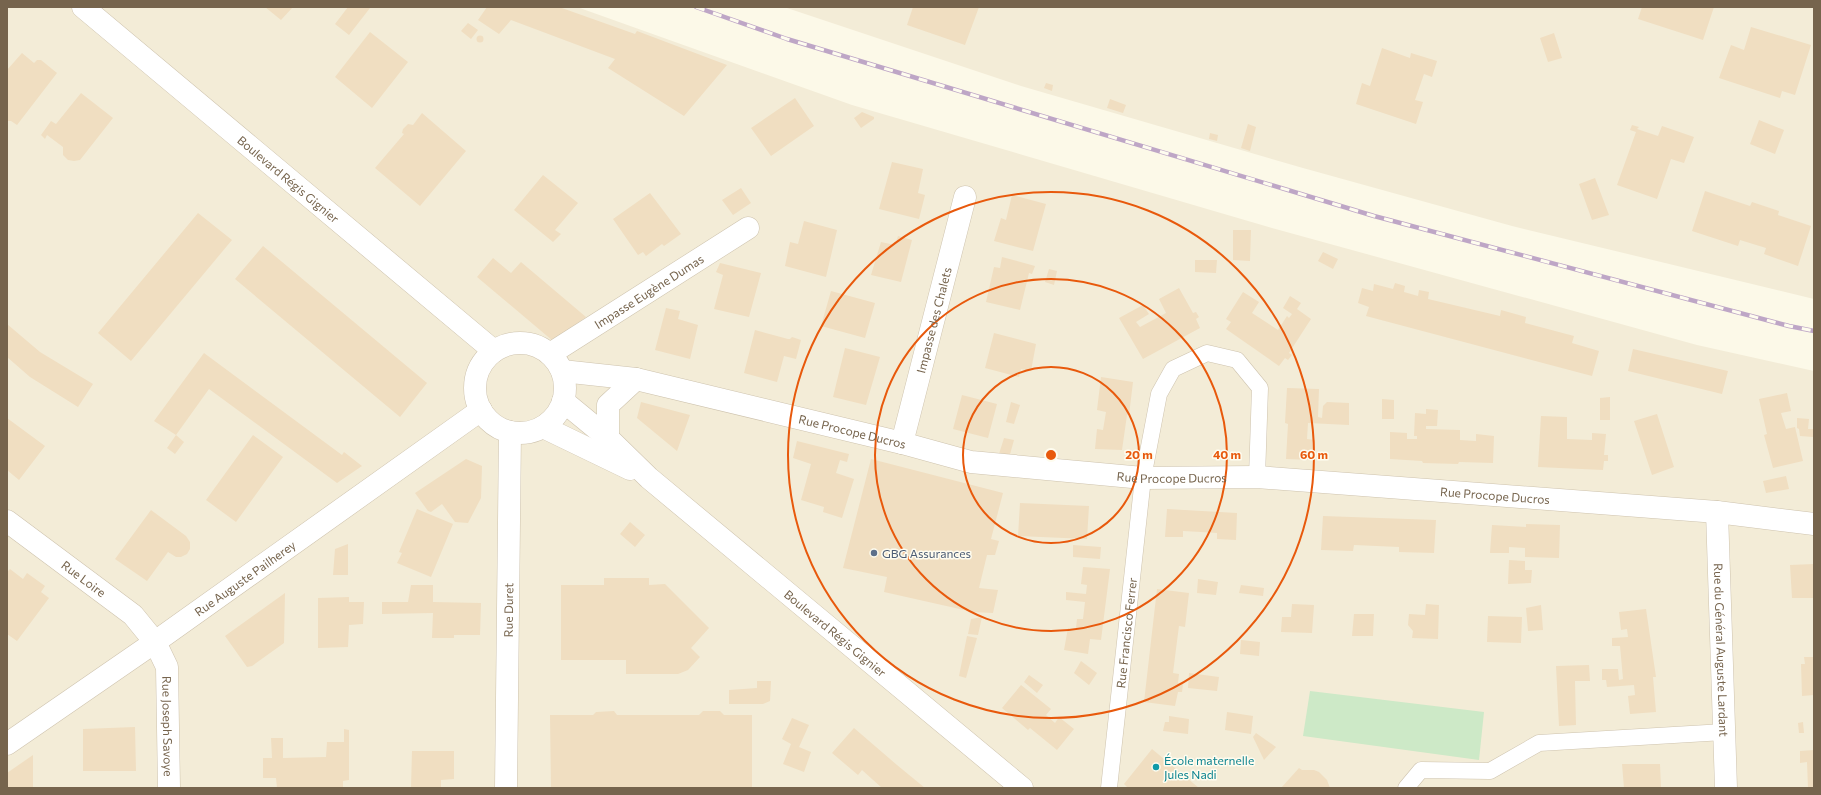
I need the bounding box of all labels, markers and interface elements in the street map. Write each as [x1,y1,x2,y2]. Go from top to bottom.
street label: Boulevard Régis Gignier [235,133,342,226]
street label: Impasse Eugène Dumas [592,251,706,331]
street label: Impasse des Chalets [913,265,954,374]
street label: Rue Procope Ducros [797,411,908,451]
text: 20 m [1125,447,1153,461]
text: 40 m [1213,447,1241,461]
text: 60 m [1300,447,1328,461]
centre of rings [1044,448,1058,462]
street label: Rue Procope Ducros [1116,469,1227,485]
street label: Rue Procope Ducros [1440,484,1550,506]
street label: Rue Auguste Pailherey [192,537,298,619]
place label: GBG Assurances [882,546,971,560]
marker: GBG Assurances [869,548,879,558]
street label: Rue Loire [59,557,109,599]
street label: Rue du Général Auguste Lardant [1712,563,1731,737]
street label: Rue Francisco Ferrer [1113,577,1139,689]
street label: Rue Duret [501,583,515,637]
street label: Boulevard Régis Gignier [782,587,889,679]
street label: Rue Joseph Savoye [160,676,176,777]
place label: École maternelle Jules Nadi [1164,753,1254,782]
marker: École maternelle Jules Nadi [1151,762,1161,772]

